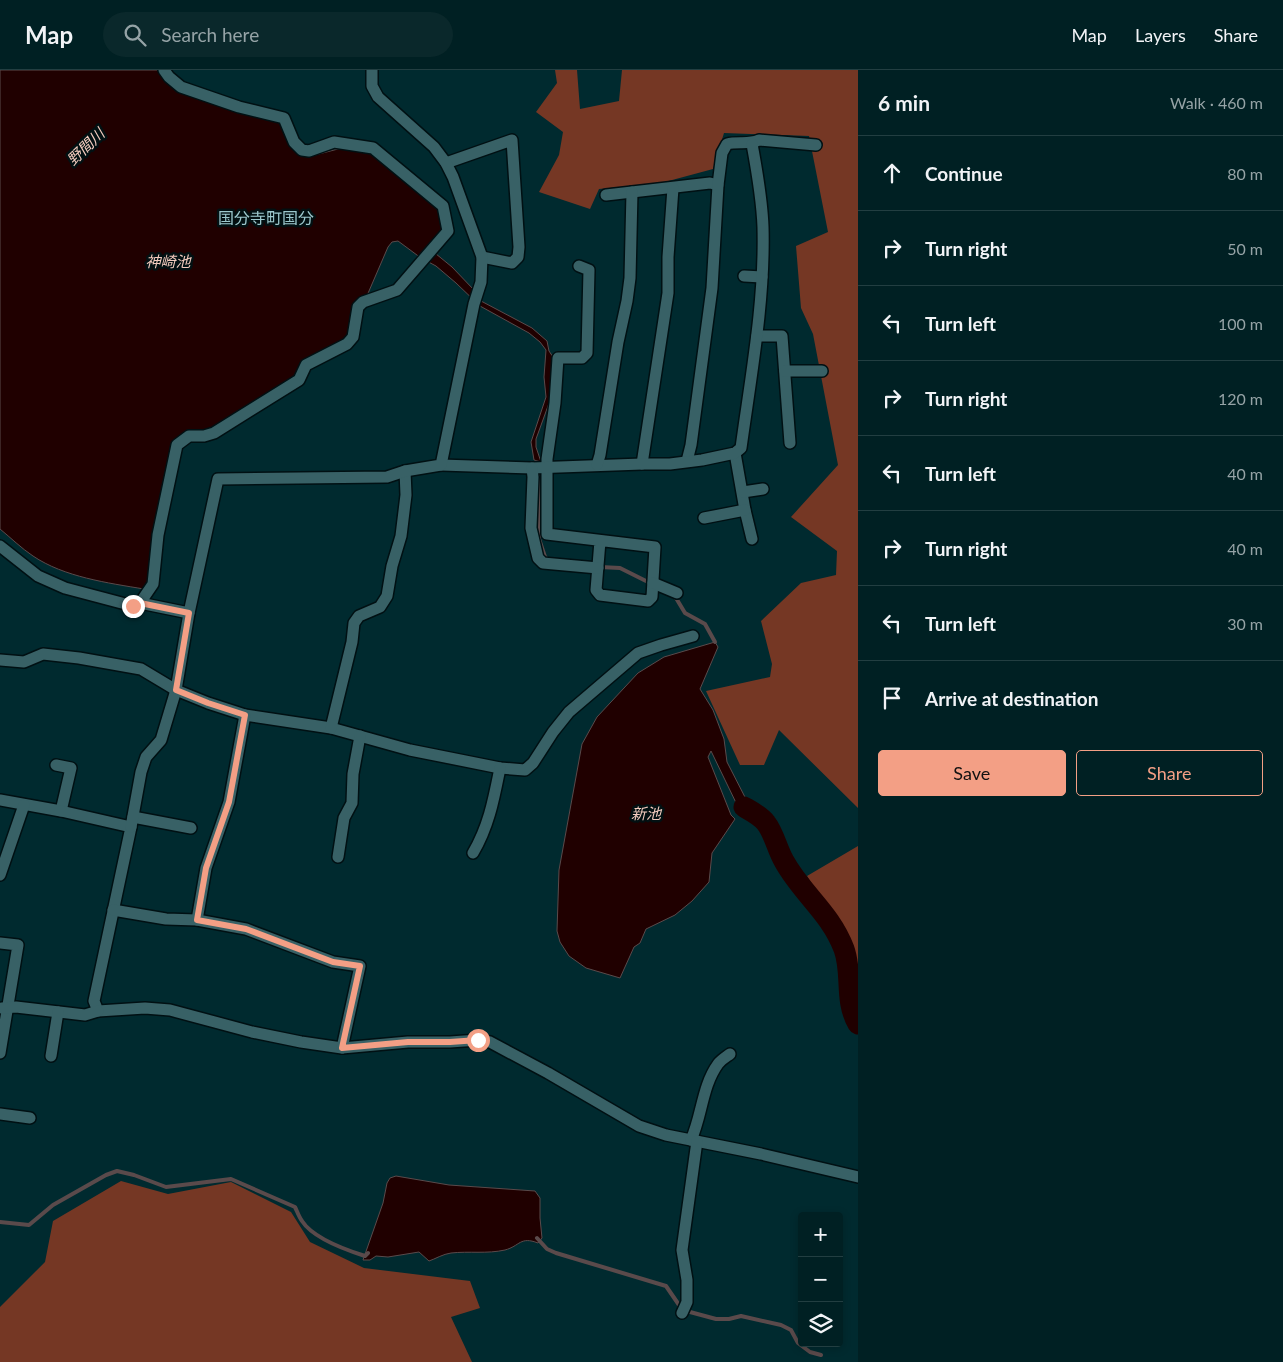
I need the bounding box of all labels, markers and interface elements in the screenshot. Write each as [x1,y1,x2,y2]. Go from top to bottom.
search box [103,12,453,57]
text: Map [25,20,73,49]
icon: search [121,21,149,49]
text: Search here [161,23,259,46]
text: Map [1071,24,1107,46]
text: Layers [1135,24,1186,46]
text: Share [1214,24,1258,46]
text: 6 min [878,90,930,115]
text: Walk · 460 m [1170,93,1263,112]
water label: 野間川 [63,123,109,168]
icon: ahead [878,159,906,187]
text: Continue [925,162,1003,185]
text: 80 m [1227,164,1263,183]
district label: 国分寺町国分 [218,208,314,227]
icon: right [878,234,906,262]
text: Turn right [925,237,1007,260]
text: 50 m [1227,239,1263,258]
water label: 神崎池 [145,252,192,270]
icon: left [878,309,906,337]
text: Turn left [925,312,996,335]
text: 100 m [1218,314,1263,333]
icon: right [878,384,906,412]
text: Turn right [925,387,1007,410]
text: 120 m [1218,389,1263,408]
icon: left [878,459,906,487]
text: Turn left [925,462,996,485]
text: 40 m [1227,464,1263,483]
icon: right [878,534,906,562]
text: Turn right [925,537,1007,560]
text: 40 m [1227,539,1263,558]
route end [122,595,145,618]
icon: left [878,609,906,637]
text: Turn left [925,612,996,635]
text: 30 m [1227,614,1263,633]
icon: arrive [878,684,906,712]
text: Arrive at destination [925,687,1098,710]
button: Save [878,750,1066,796]
button: Share [1076,750,1263,796]
water label: 新池 [631,804,663,822]
route start [467,1029,490,1052]
map controls [798,1212,843,1347]
button: + [798,1212,843,1257]
button: − [798,1257,843,1302]
button: layers [798,1302,843,1347]

